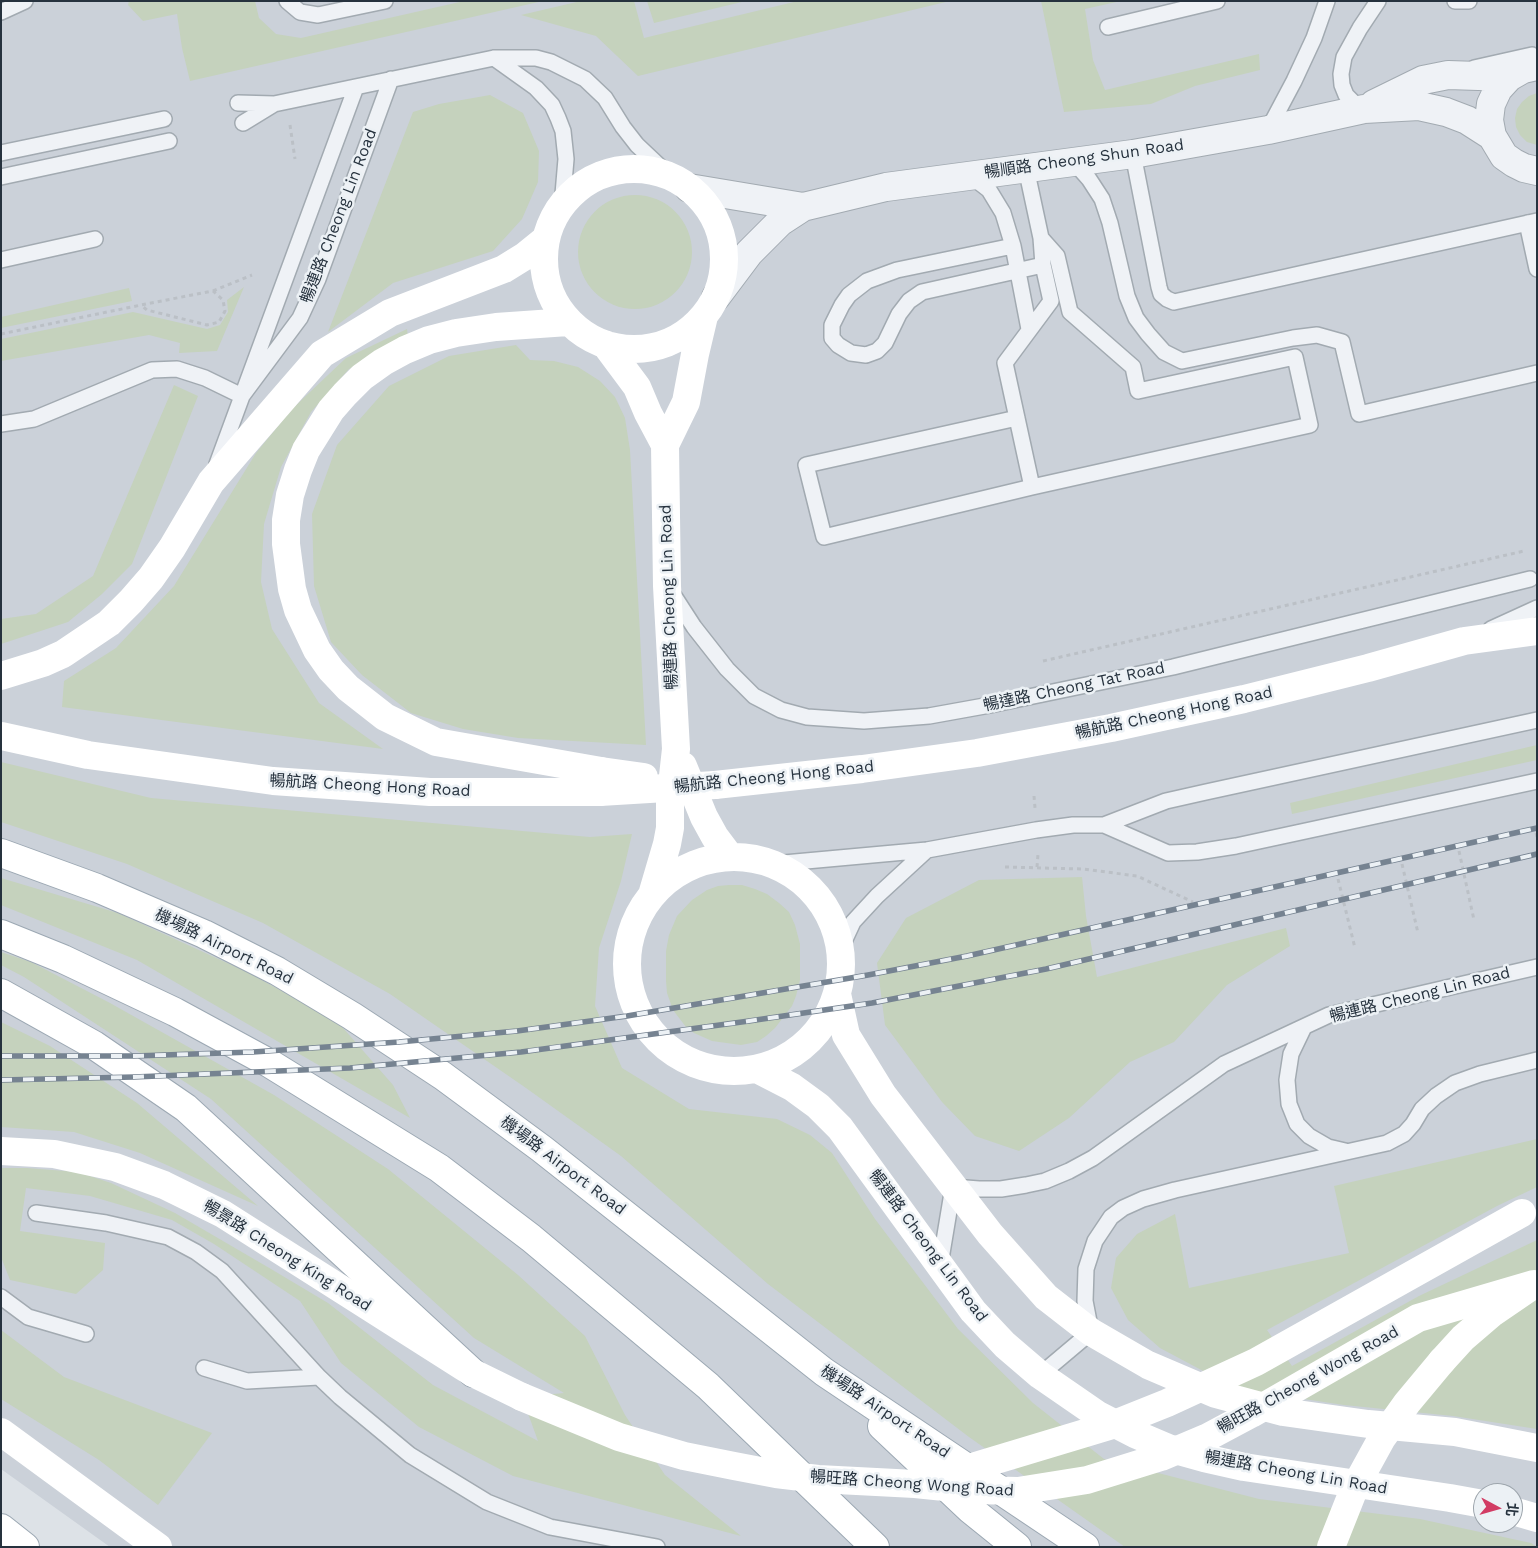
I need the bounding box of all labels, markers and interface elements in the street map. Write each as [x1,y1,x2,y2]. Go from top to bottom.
street label: 暢連路 Cheong Lin Road [297,126,381,306]
street label: 暢順路 Cheong Shun Road [983,135,1185,183]
street label: 暢連路 Cheong Lin Road [656,504,682,690]
street label: 暢達路 Cheong Tat Road [982,658,1166,716]
street label: 暢航路 Cheong Hong Road [1074,683,1274,743]
street label: 暢航路 Cheong Hong Road [673,757,875,797]
street label: 暢航路 Cheong Hong Road [269,771,471,801]
street label: 機場路 Airport Road [152,905,296,989]
street label: 暢連路 Cheong Lin Road [1328,963,1512,1027]
street label: 機場路 Airport Road [497,1113,629,1219]
street label: 暢連路 Cheong Lin Road [865,1166,991,1326]
street label: 暢景路 Cheong King Road [199,1196,375,1316]
street label: 暢旺路 Cheong Wong Road [1214,1322,1402,1438]
street label: 機場路 Airport Road [817,1362,953,1462]
street label: 暢連路 Cheong Lin Road [1203,1447,1389,1499]
street label: 暢旺路 Cheong Wong Road [809,1467,1015,1501]
north arrow [1473,1483,1523,1533]
text: 北 [1503,1502,1521,1517]

